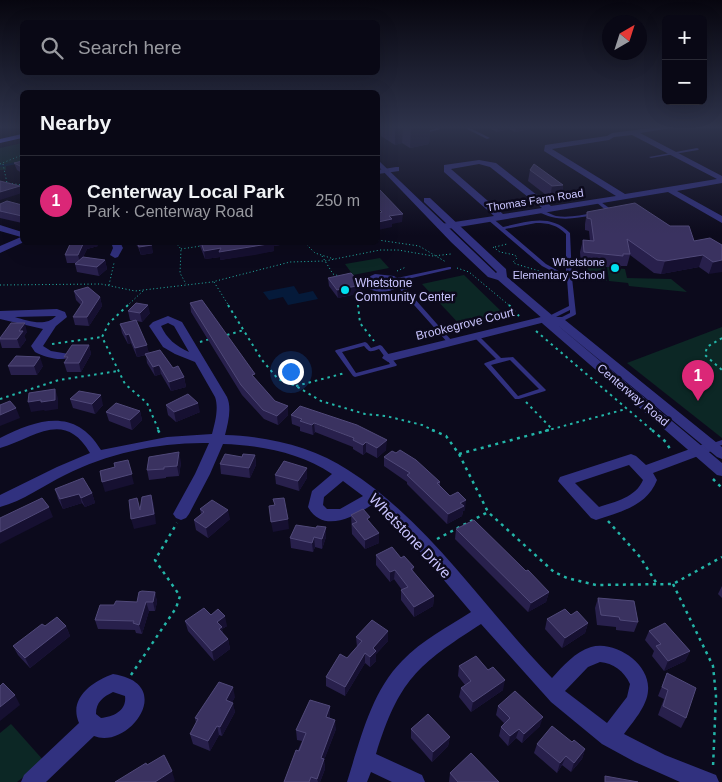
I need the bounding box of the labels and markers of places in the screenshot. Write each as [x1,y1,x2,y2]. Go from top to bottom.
place label: Whetstone Elementary School [513,256,605,281]
marker: Whetstone Elementary School [609,262,621,274]
place label: Whetstone Community Center [355,276,455,304]
marker: Whetstone Community Center [339,284,351,296]
pin: 1 [682,360,714,401]

